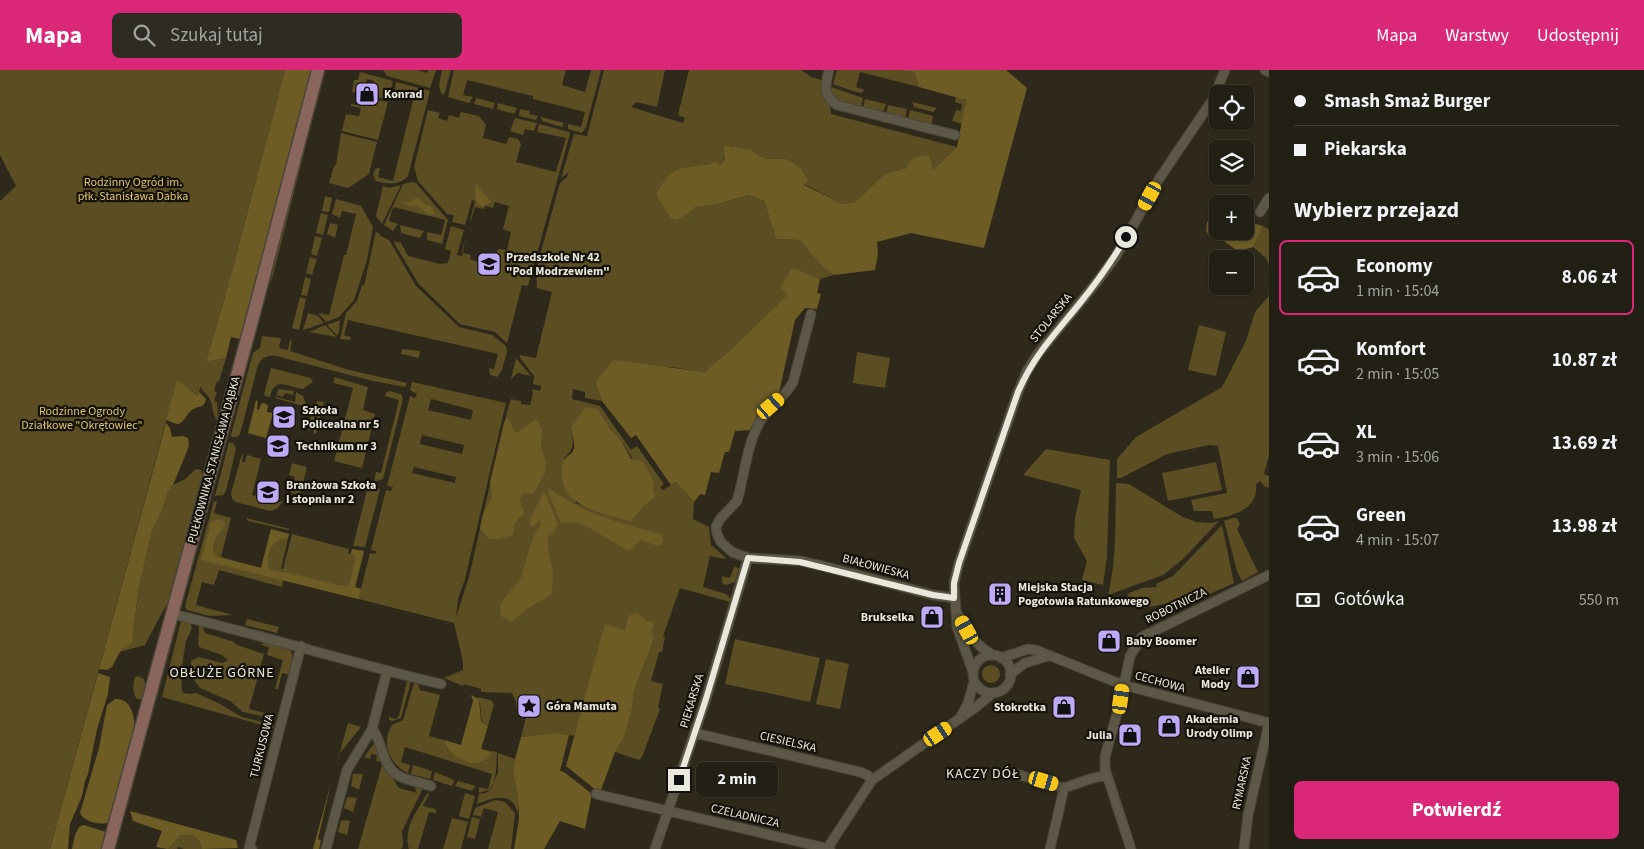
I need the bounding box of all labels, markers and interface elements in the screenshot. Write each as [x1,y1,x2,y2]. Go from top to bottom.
search box [112,13,462,58]
text: Mapa [25,18,82,53]
icon: search [130,21,158,49]
text: Szukaj tutaj [170,22,263,49]
text: Mapa [1376,23,1417,48]
text: Warstwy [1445,23,1509,48]
text: Udostępnij [1537,23,1619,48]
shop icon: Konrad [354,81,380,107]
map controls [1209,85,1254,295]
button: locate [1209,85,1254,130]
place label: Konrad [384,86,422,103]
text: Smash Smaż Burger [1324,88,1490,115]
text: Piekarska [1324,136,1407,163]
button: layers [1209,140,1254,185]
park label: Rodzinny Ogród im. płk. Stanisława Dabka [78,174,188,205]
car [1136,179,1163,213]
text: Wybierz przejazd [1294,194,1459,226]
button: + [1209,195,1254,240]
route start [1115,226,1137,248]
place label: Przedszkole Nr 42 "Pod Modrzewiem" [506,249,610,280]
button: − [1209,250,1254,295]
school or university icon: Przedszkole Nr 42 "Pod Modrzewiem" [476,251,502,277]
text: Economy [1356,253,1433,280]
icon: car [1296,255,1341,300]
text: 8.06 zł [1562,264,1617,291]
text: 1 min · 15:04 [1356,280,1439,302]
street label: STOLARSKA [1026,289,1076,346]
text: Komfort [1356,336,1426,363]
icon: car [1296,338,1341,383]
text: 10.87 zł [1552,347,1617,374]
text: 2 min · 15:05 [1356,363,1439,385]
street label: PUŁKOWNIKA STANISŁAWA DĄBKA [183,374,245,545]
car [754,390,787,422]
place label: Szkoła Policealna nr 5 [302,402,379,433]
park label: Rodzinne Ogrody Działkowe "Okrętowiec" [21,403,143,434]
school or university icon: Szkoła Policealna nr 5 [271,404,297,430]
text: XL [1356,419,1377,446]
icon: car [1296,421,1341,466]
text: 13.69 zł [1552,430,1617,457]
school or university icon: Technikum nr 3 [265,433,291,459]
place label: Technikum nr 3 [296,438,377,455]
text: 3 min · 15:06 [1356,446,1439,468]
place label: Branżowa Szkoła I stopnia nr 2 [286,477,376,508]
school or university icon: Branżowa Szkoła I stopnia nr 2 [255,479,281,505]
text: Green [1356,502,1406,529]
icon: car [1296,504,1341,549]
text: 13.98 zł [1552,513,1617,540]
text: 4 min · 15:07 [1356,529,1439,551]
street label: BIAŁOWIESKA [841,550,912,584]
place label: Miejska Stacja Pogotowia Ratunkowego [1018,579,1149,610]
building icon: Miejska Stacja Pogotowia Ratunkowego [987,581,1013,607]
street label: ROBOTNICZA [1142,584,1210,628]
icon: cash [1294,586,1322,614]
text: Gotówka [1334,586,1405,613]
text: 550 m [1579,589,1619,611]
shop icon: Brukselka [919,604,945,630]
place label: Brukselka [861,609,914,626]
car [953,613,980,647]
shop icon: Baby Boomer [1096,628,1122,654]
place label: Baby Boomer [1126,633,1197,650]
place label: Atelier Mody [1194,662,1231,693]
district label: OBŁUŻE GÓRNE [169,663,275,683]
shop icon: Atelier Mody [1235,664,1261,690]
street label: CECHOWA [1133,667,1188,697]
street label: PIEKARSKA [676,671,708,730]
car [1111,683,1130,715]
place icon: Góra Mamuta [516,693,542,719]
shop icon: Stokrotka [1051,694,1077,720]
place label: Góra Mamuta [546,698,617,715]
place label: Stokrotka [994,699,1046,716]
place label: Akademia Urody Olimp [1185,711,1253,742]
street label: TURKUSOWA [246,712,278,780]
shop icon: Akademia Urody Olimp [1156,713,1182,739]
car [921,719,954,749]
shop icon: Julia [1117,722,1143,748]
street label: CIESIELSKA [758,727,818,757]
place label: Julia [1086,727,1112,744]
street label: RYMARSKA [1228,754,1256,811]
callout: 2 min [696,762,779,798]
district label: KACZY DÓŁ [946,764,1020,784]
text: 2 min [718,768,756,790]
route end [668,769,690,791]
car [1027,770,1060,792]
button: Potwierdź [1294,781,1619,839]
street label: CZELADNICZA [709,800,781,832]

